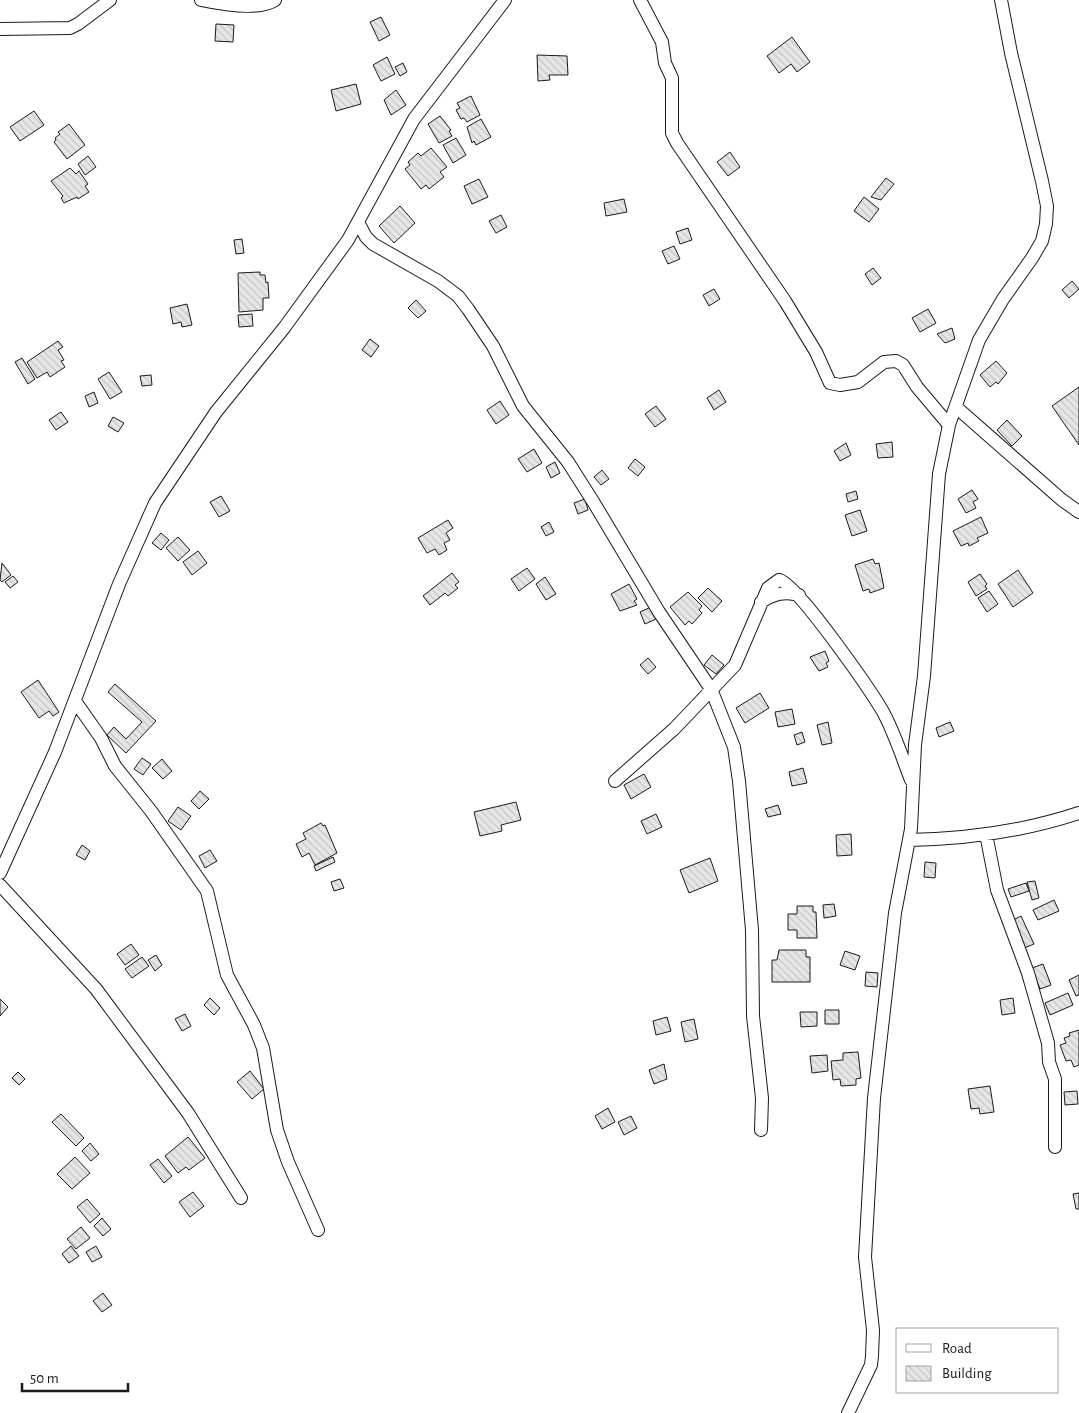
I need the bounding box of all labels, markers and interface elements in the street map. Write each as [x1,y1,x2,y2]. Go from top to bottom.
legend [896,1328,1059,1393]
text: Road [942,1341,972,1356]
scale bar [22,1360,129,1392]
text: Building [942,1366,992,1381]
text: 50 m [30,1371,59,1386]

